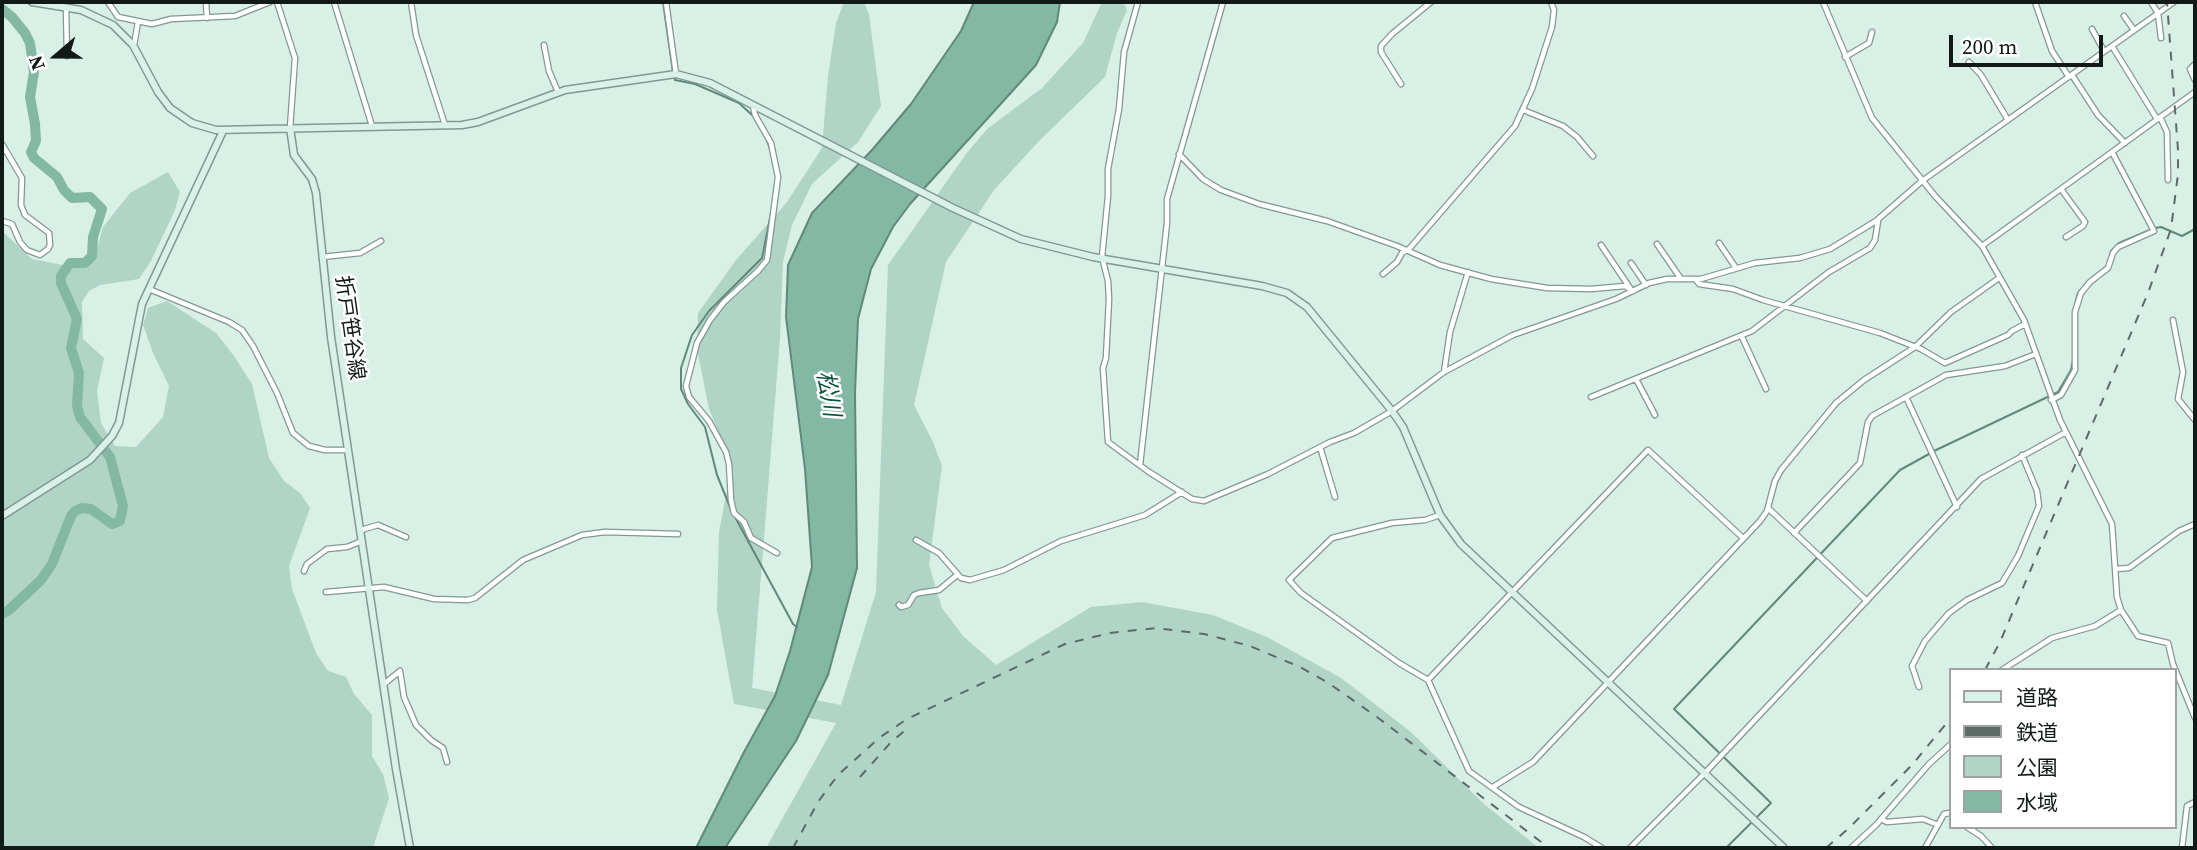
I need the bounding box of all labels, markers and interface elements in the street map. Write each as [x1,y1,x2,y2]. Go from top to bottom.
north arrow [21,21,91,91]
scale bar [1952,21,2106,65]
text: 200 m [1962,32,2017,61]
text: N [22,52,51,74]
street label: 折戸笹谷線 [329,274,369,382]
water label: 松川 [809,369,845,419]
legend [1948,668,2176,829]
text: 道路 [2016,683,2058,712]
text: 鉄道 [2016,718,2058,747]
text: 公園 [2016,753,2058,782]
text: 水域 [2016,788,2058,817]

